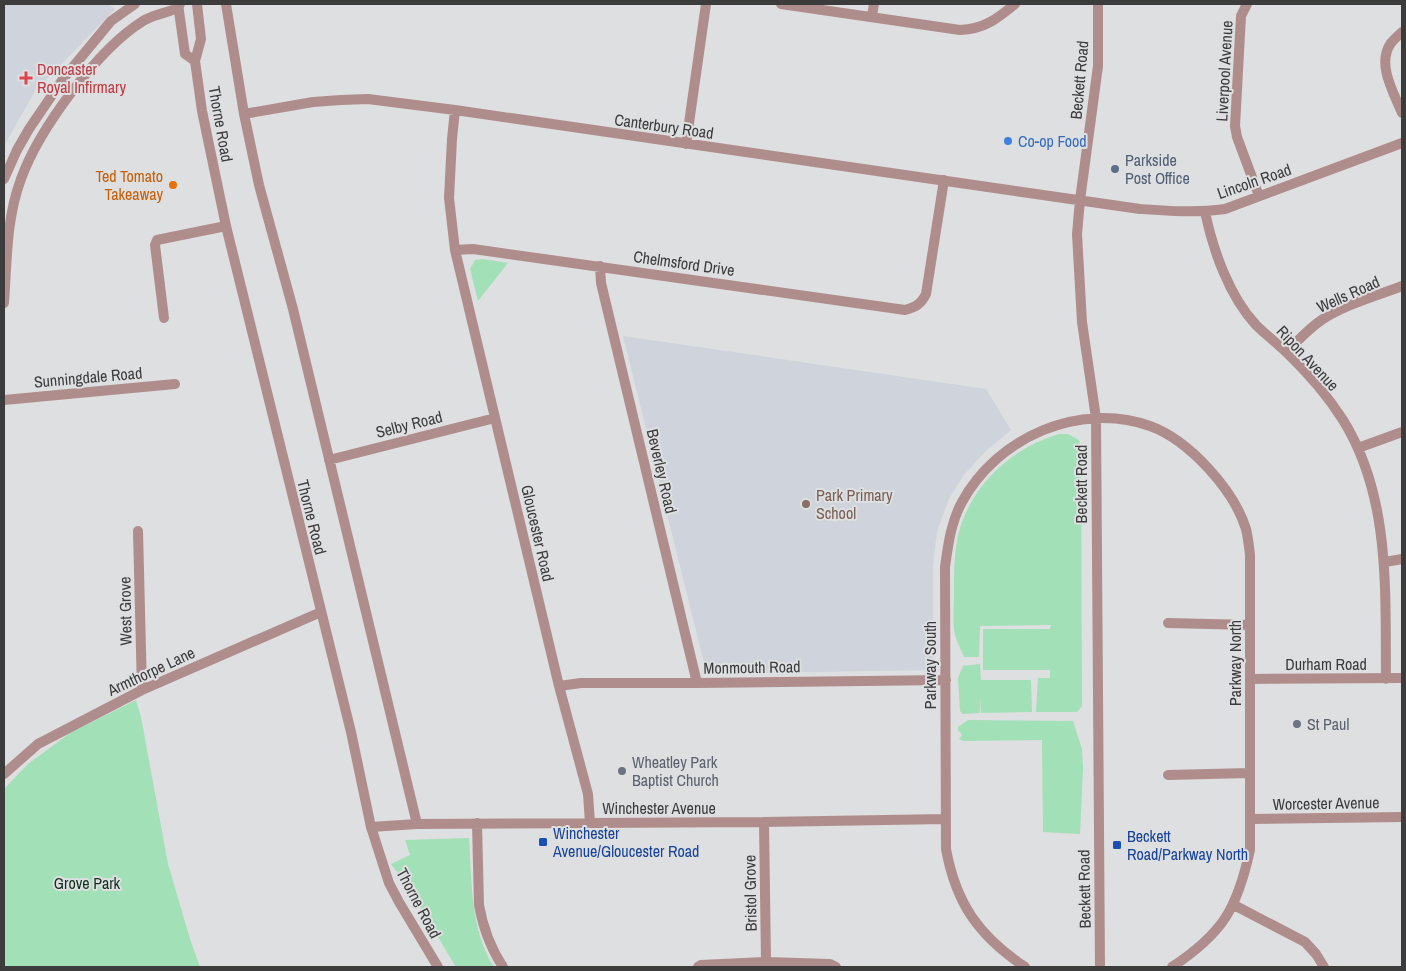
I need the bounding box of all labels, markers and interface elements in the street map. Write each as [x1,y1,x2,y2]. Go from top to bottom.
street label: Liverpool Avenue [1210,20,1238,122]
street label: Beckett Road [1065,40,1093,120]
place label: Doncaster Royal Infirmary [37,58,126,98]
marker: Doncaster Royal Infirmary [19,71,33,85]
street label: Thorne Road [204,84,238,164]
street label: Canterbury Road [613,108,715,144]
place label: Co-op Food [1018,130,1087,152]
marker: Co-op Food [1002,135,1014,147]
place label: Parkside Post Office [1125,149,1190,189]
street label: Lincoln Road [1214,158,1294,204]
marker: Parkside Post Office [1109,163,1121,175]
place label: Ted Tomato Takeaway [95,165,163,205]
marker: Ted Tomato Takeaway [167,179,179,191]
street label: Chelmsford Drive [632,245,736,281]
street label: Wells Road [1313,270,1383,318]
street label: Ripon Avenue [1272,320,1344,396]
street label: Sunningdale Road [33,361,143,393]
street label: Selby Road [373,405,445,443]
street label: Beverley Road [642,427,682,515]
street label: Beckett Road [1070,445,1092,523]
street label: Thorne Road [292,477,332,557]
street label: Gloucester Road [516,483,560,583]
place label: Park Primary School [816,484,893,524]
marker: Park Primary School [800,498,812,510]
street label: West Grove [113,576,137,646]
street label: Parkway North [1224,620,1246,706]
street label: Parkway South [919,621,941,709]
street label: Armthorpe Lane [103,641,198,701]
street label: Durham Road [1285,653,1367,675]
street label: Monmouth Road [703,655,801,679]
place label: St Paul [1307,713,1349,735]
marker: St Paul [1291,718,1303,730]
place label: Wheatley Park Baptist Church [632,751,719,791]
marker: Wheatley Park Baptist Church [616,765,628,777]
street label: Worcester Avenue [1272,791,1380,815]
street label: Winchester Avenue [602,797,716,819]
place label: Winchester Avenue/Gloucester Road [552,822,699,862]
place label: Beckett Road/Parkway North [1127,825,1248,865]
marker: Winchester Avenue/Gloucester Road [537,836,549,848]
marker: Beckett Road/Parkway North [1111,839,1123,851]
street label: Beckett Road [1072,849,1096,929]
street label: Bristol Grove [738,855,762,931]
street label: Thorne Road [391,864,447,942]
park label: Grove Park [54,872,121,894]

